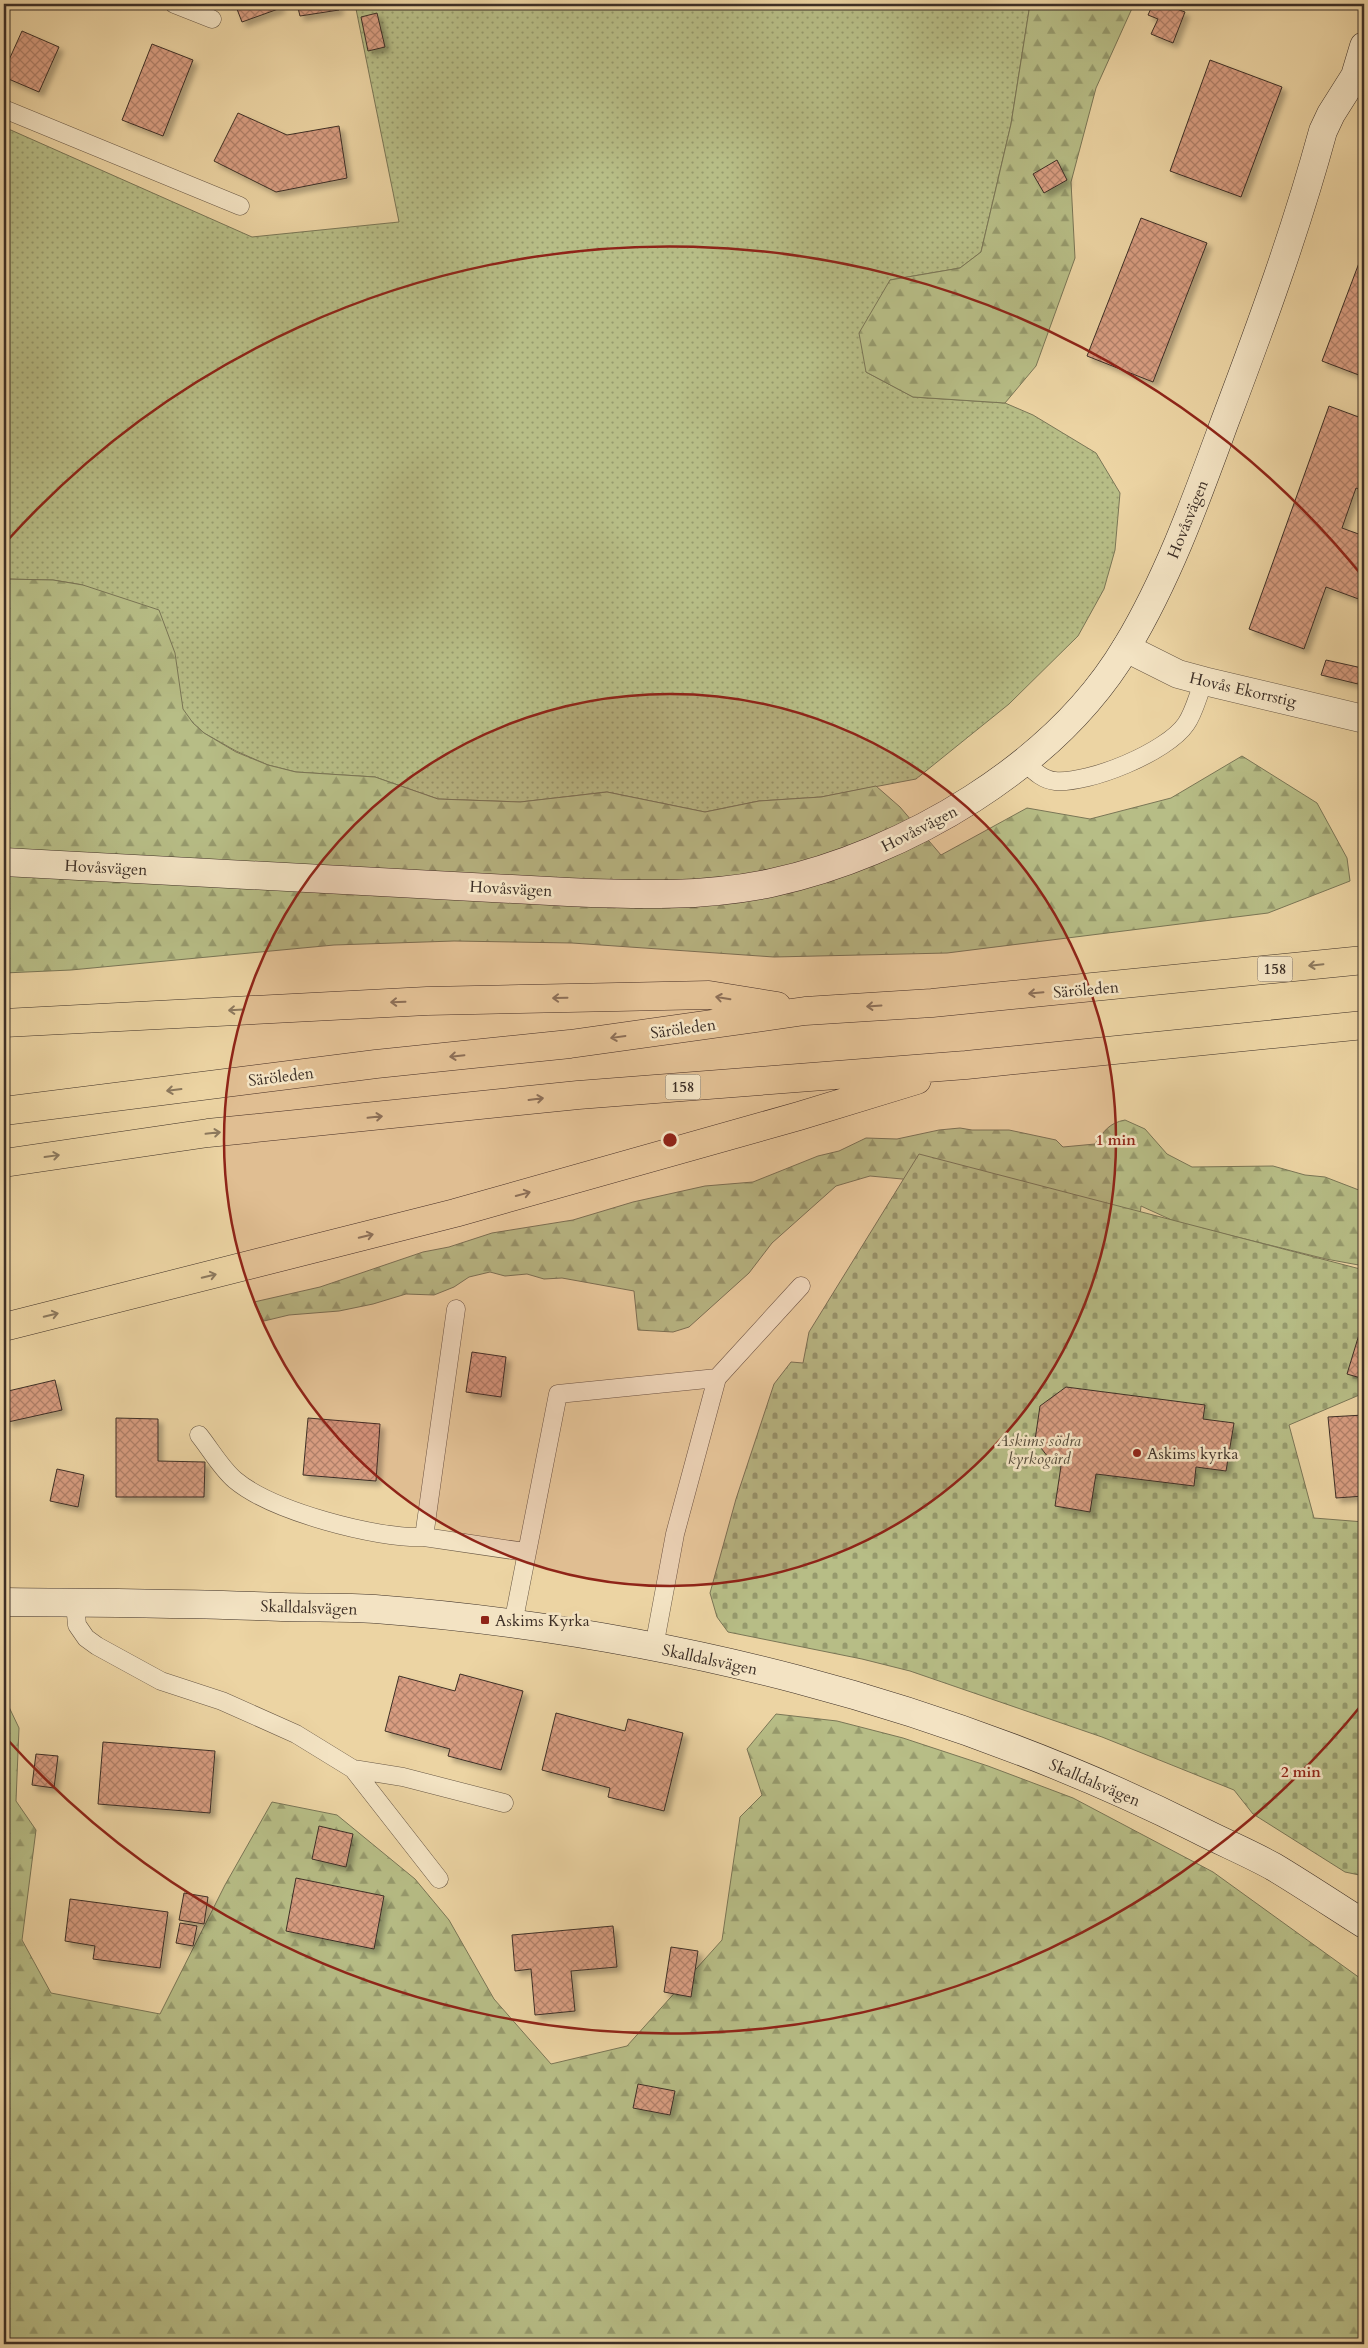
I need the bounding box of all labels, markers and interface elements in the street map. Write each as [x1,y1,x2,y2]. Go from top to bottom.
street label: Hovåsvägen [1162,477,1214,562]
street label: Hovås Ekorrstig [1187,667,1299,713]
street label: Hovåsvägen [878,800,961,858]
street label: Hovåsvägen [64,855,148,881]
street label: Hovåsvägen [469,876,553,902]
road number: 158 [1258,956,1292,982]
one-way arrow [1308,960,1324,970]
street label: Säröleden [1052,976,1120,1004]
one-way arrow [1028,989,1044,998]
one-way arrow [715,992,731,1002]
one-way arrow [553,993,569,1003]
one-way arrow [390,998,406,1007]
one-way arrow [866,1002,882,1011]
one-way arrow [228,1006,244,1015]
street label: Säröleden [649,1014,717,1044]
one-way arrow [611,1033,627,1043]
one-way arrow [449,1051,465,1060]
street label: Säröleden [247,1062,315,1092]
road number: 158 [666,1074,700,1100]
one-way arrow [166,1085,182,1095]
one-way arrow [528,1094,544,1104]
one-way arrow [366,1112,382,1122]
one-way arrow [205,1128,221,1138]
text: 1 min [1096,1130,1136,1150]
centre of rings [661,1131,679,1149]
one-way arrow [44,1151,60,1161]
one-way arrow [515,1189,531,1198]
one-way arrow [358,1231,374,1240]
one-way arrow [200,1271,216,1280]
one-way arrow [43,1310,59,1320]
park label: Askims södra kyrkogård [996,1430,1081,1470]
place label: Askims kyrka [1147,1443,1238,1465]
marker: Askims kyrka [1131,1447,1143,1459]
street label: Skalldalsvägen [260,1595,358,1621]
place label: Askims Kyrka [495,1610,590,1632]
marker: Askims Kyrka [479,1614,491,1626]
street label: Skalldalsvägen [660,1639,759,1681]
street label: Skalldalsvägen [1046,1754,1144,1812]
text: 2 min [1281,1762,1321,1782]

